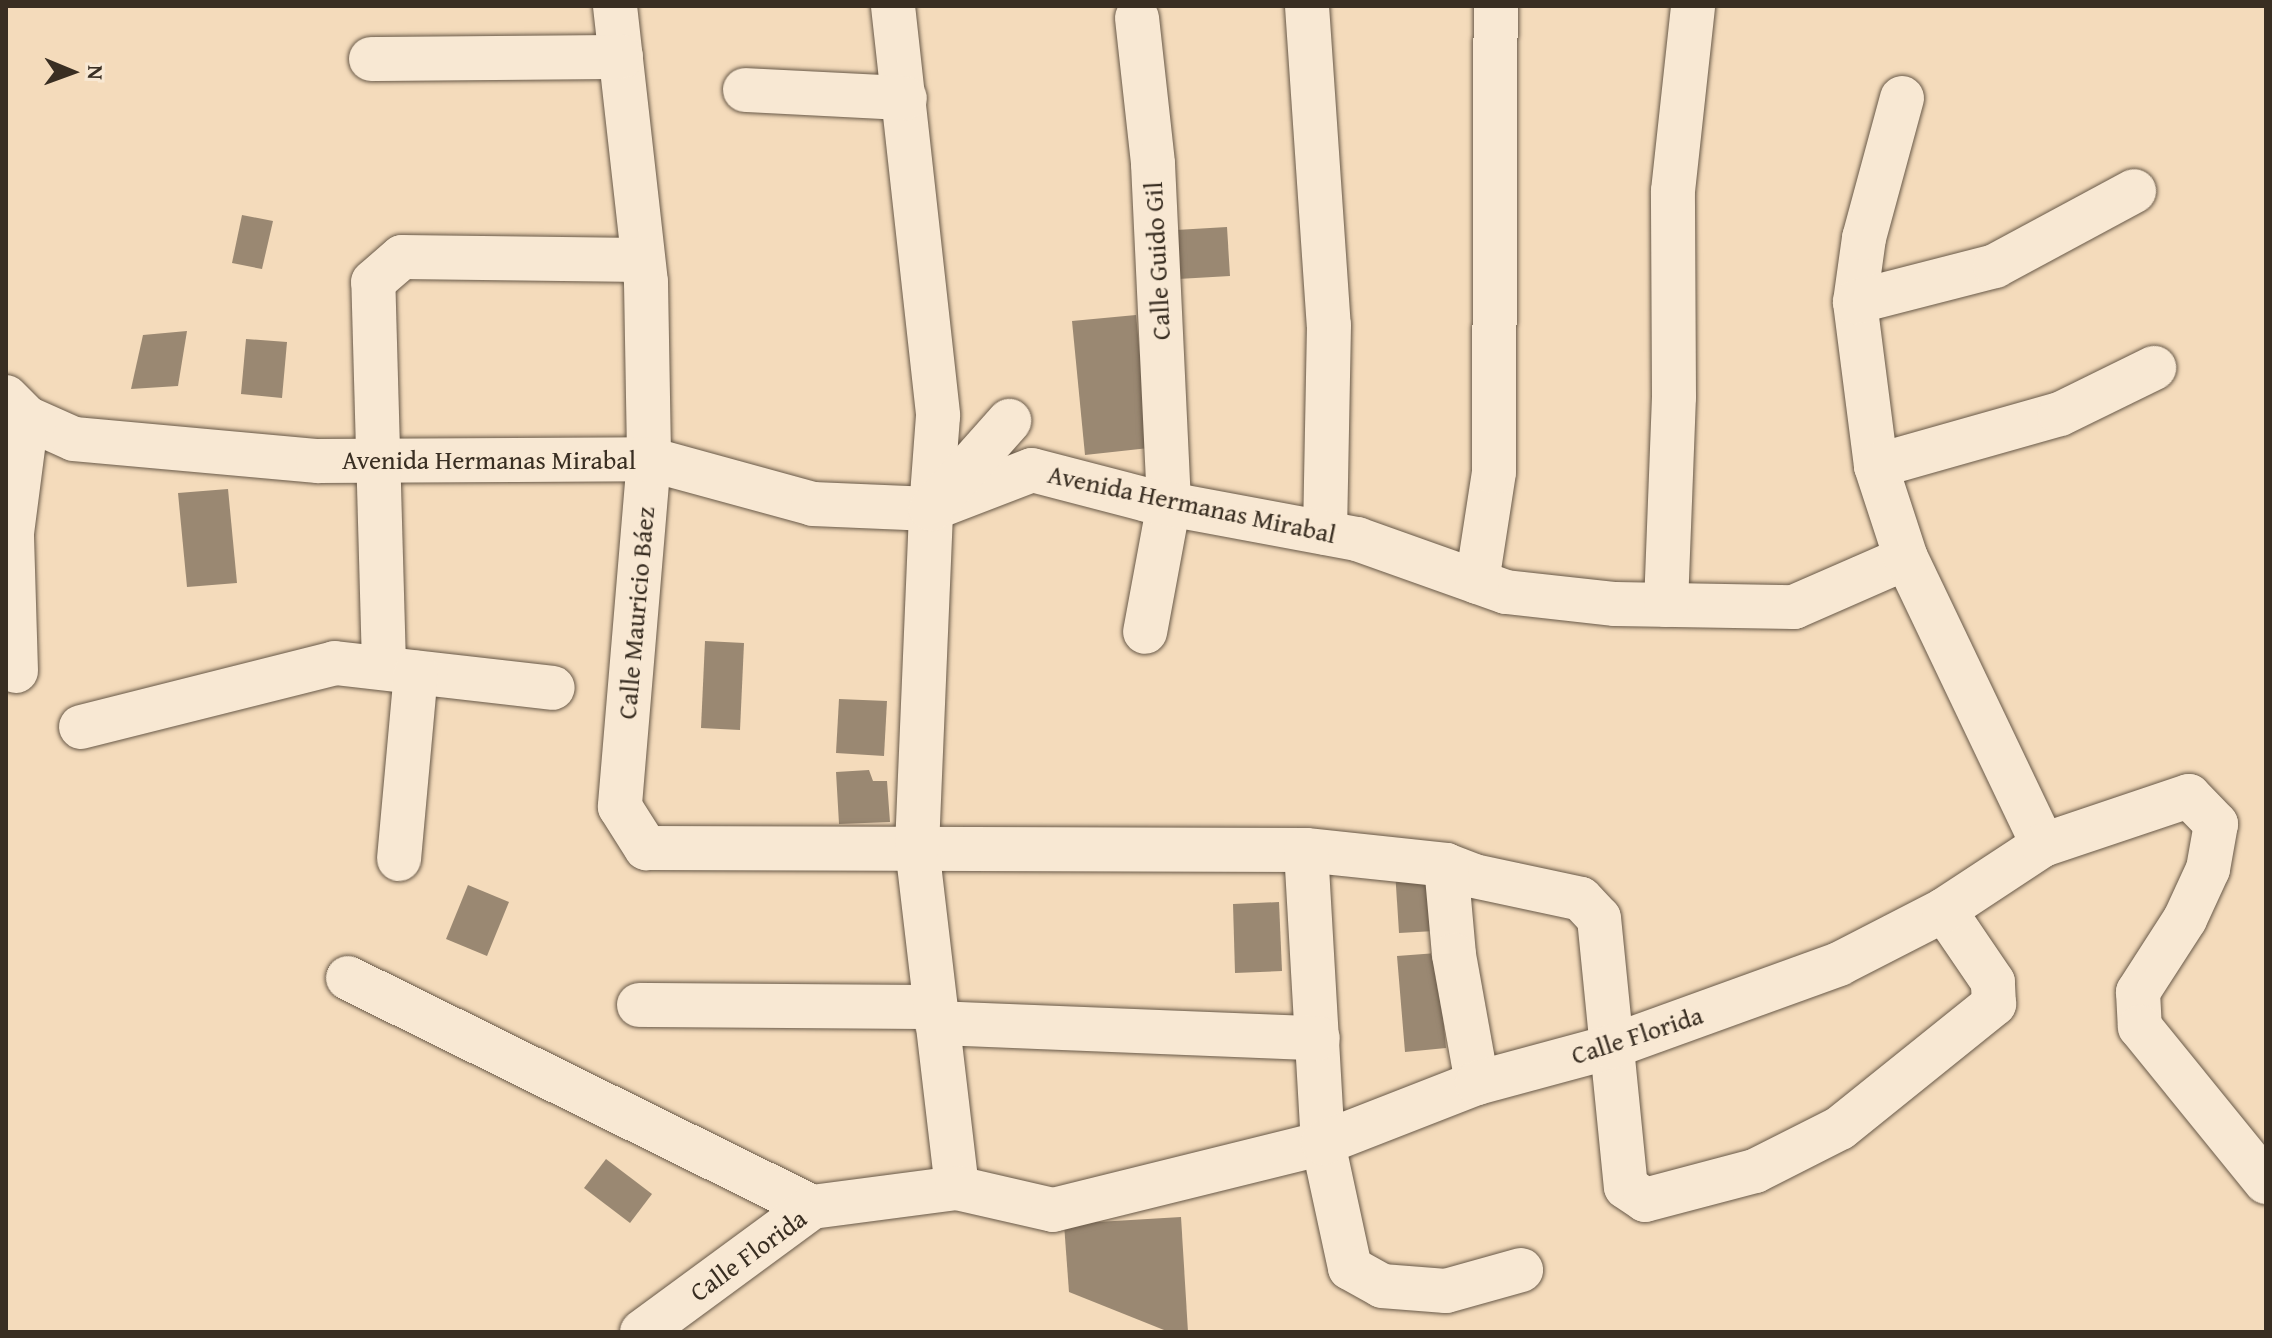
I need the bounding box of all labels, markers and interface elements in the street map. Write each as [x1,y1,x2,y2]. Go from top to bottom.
north arrow [32,32,112,112]
text: N [80,65,112,80]
street label: Calle Guido Gil [1137,181,1177,341]
street label: Avenida Hermanas Mirabal [342,444,636,476]
street label: Avenida Hermanas Mirabal [1045,458,1339,550]
street label: Calle Mauricio Báez [611,506,661,720]
street label: Calle Florida [1567,999,1707,1071]
street label: Calle Florida [684,1202,812,1308]

